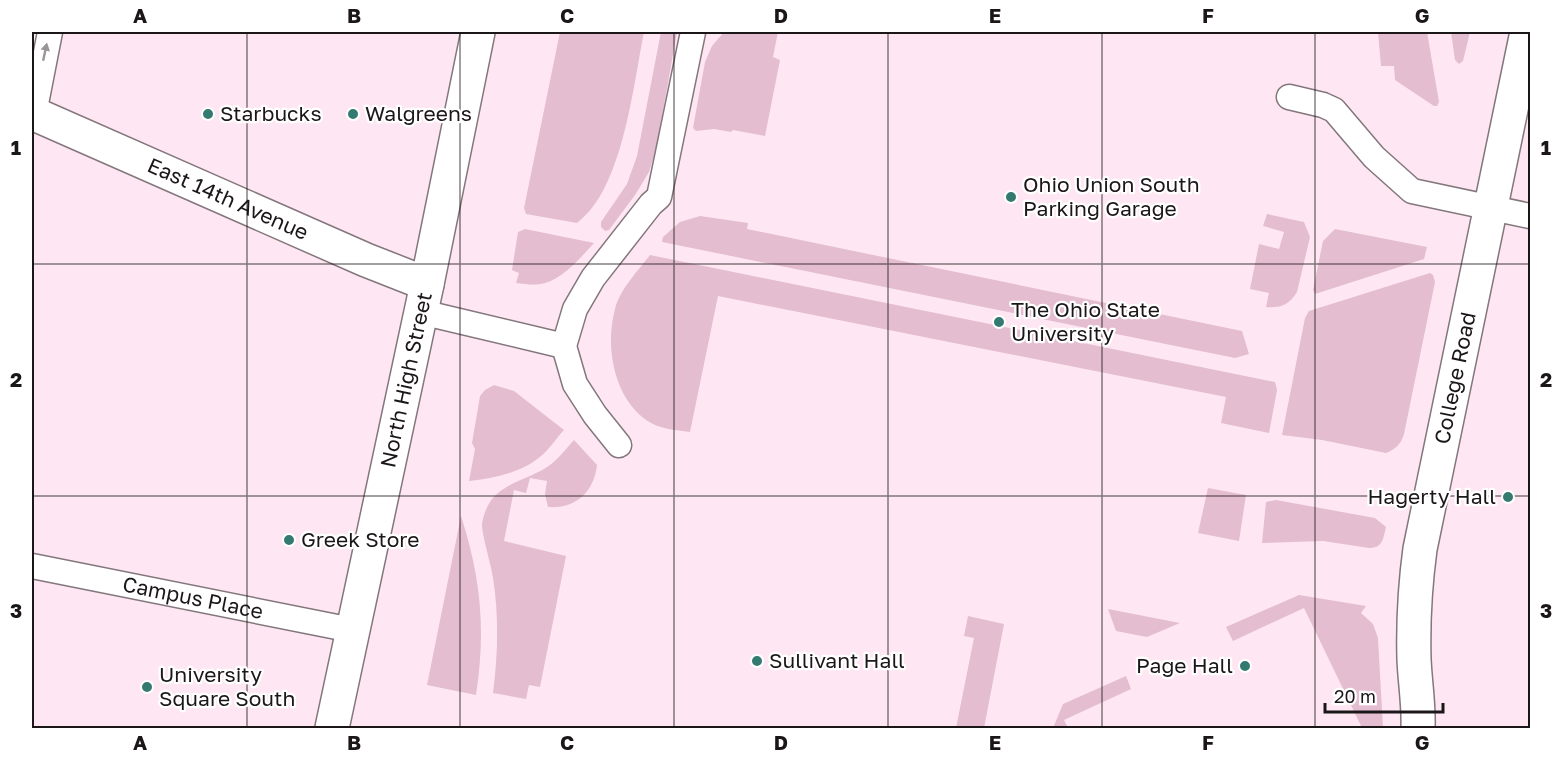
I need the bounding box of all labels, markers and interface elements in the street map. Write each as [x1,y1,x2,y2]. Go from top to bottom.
text: A [133,3,147,27]
text: B [347,3,361,27]
text: C [560,3,574,27]
text: D [774,3,788,27]
text: E [989,3,1001,27]
text: F [1202,3,1214,27]
text: G [1415,3,1429,27]
one-way arrow [41,43,51,61]
place label: Starbucks [220,100,322,126]
place label: Walgreens [365,100,472,126]
marker: Starbucks [201,107,215,121]
marker: Walgreens [346,107,360,121]
text: 1 [11,135,21,159]
text: 1 [1541,135,1551,159]
street label: East 14th Avenue [144,152,313,245]
place label: Ohio Union South Parking Garage [1023,171,1200,221]
marker: Ohio Union South Parking Garage [1004,190,1018,204]
street label: North High Street [374,290,437,470]
place label: The Ohio State University [1011,296,1160,346]
street label: College Road [1428,310,1481,446]
marker: The Ohio State University [992,315,1006,329]
text: 2 [10,367,22,391]
text: 2 [1540,367,1552,391]
place label: Hagerty Hall [1367,483,1496,509]
marker: Hagerty Hall [1501,490,1515,504]
place label: Greek Store [301,526,419,552]
marker: Greek Store [282,533,296,547]
street label: Campus Place [120,570,266,624]
text: 3 [10,598,22,622]
text: 3 [1540,598,1552,622]
place label: Sullivant Hall [769,647,905,673]
place label: Page Hall [1136,652,1233,678]
marker: Sullivant Hall [750,654,764,668]
marker: Page Hall [1238,659,1252,673]
place label: University Square South [159,661,295,711]
scale bar [1325,676,1444,714]
marker: University Square South [140,680,154,694]
text: 20 m [1334,685,1376,707]
text: A [133,730,147,754]
text: B [347,730,361,754]
text: C [560,730,574,754]
text: D [774,730,788,754]
text: E [989,730,1001,754]
text: F [1202,730,1214,754]
text: G [1415,730,1429,754]

